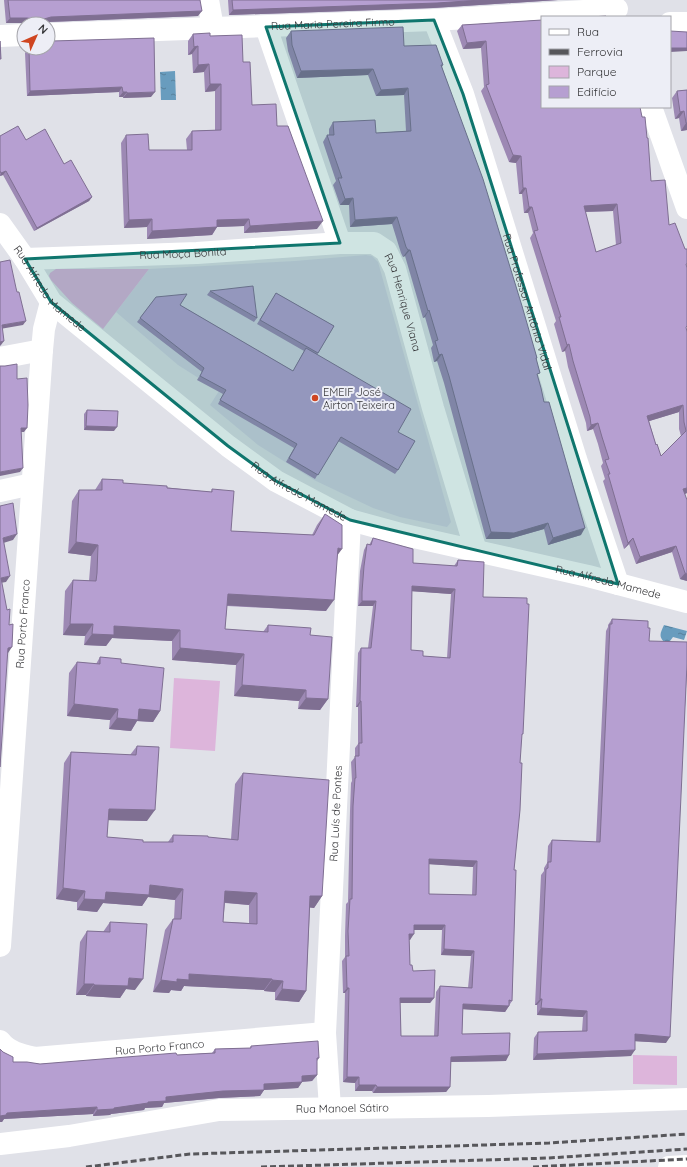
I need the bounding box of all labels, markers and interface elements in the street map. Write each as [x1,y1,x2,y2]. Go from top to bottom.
street label: Rua Maria Pereira Firmo [271,14,395,33]
north arrow [16,16,56,56]
legend [541,16,671,108]
text: N [35,21,51,37]
text: Rua [577,24,599,39]
text: Ferrovia [577,44,623,59]
text: Parque [577,64,617,79]
text: Edifício [577,84,617,99]
street label: Rua Professor Antônio Vidal [500,232,555,372]
street label: Rua Alfredo Mamede [10,243,89,335]
street label: Rua Moça Bonita [139,244,227,262]
street label: Rua Henrique Viana [381,251,424,353]
place label: EMEIF José Airton Teixeira [323,385,395,412]
marker: EMEIF José Airton Teixeira [310,393,320,403]
street label: Rua Alfredo Mamede [248,458,349,524]
street label: Rua Alfredo Mamede [554,562,662,602]
street label: Rua Porto Franco [13,578,33,669]
street label: Rua Luís de Pontes [326,765,345,862]
street label: Rua Porto Franco [115,1036,205,1058]
street label: Rua Manoel Sátiro [295,1100,389,1116]

